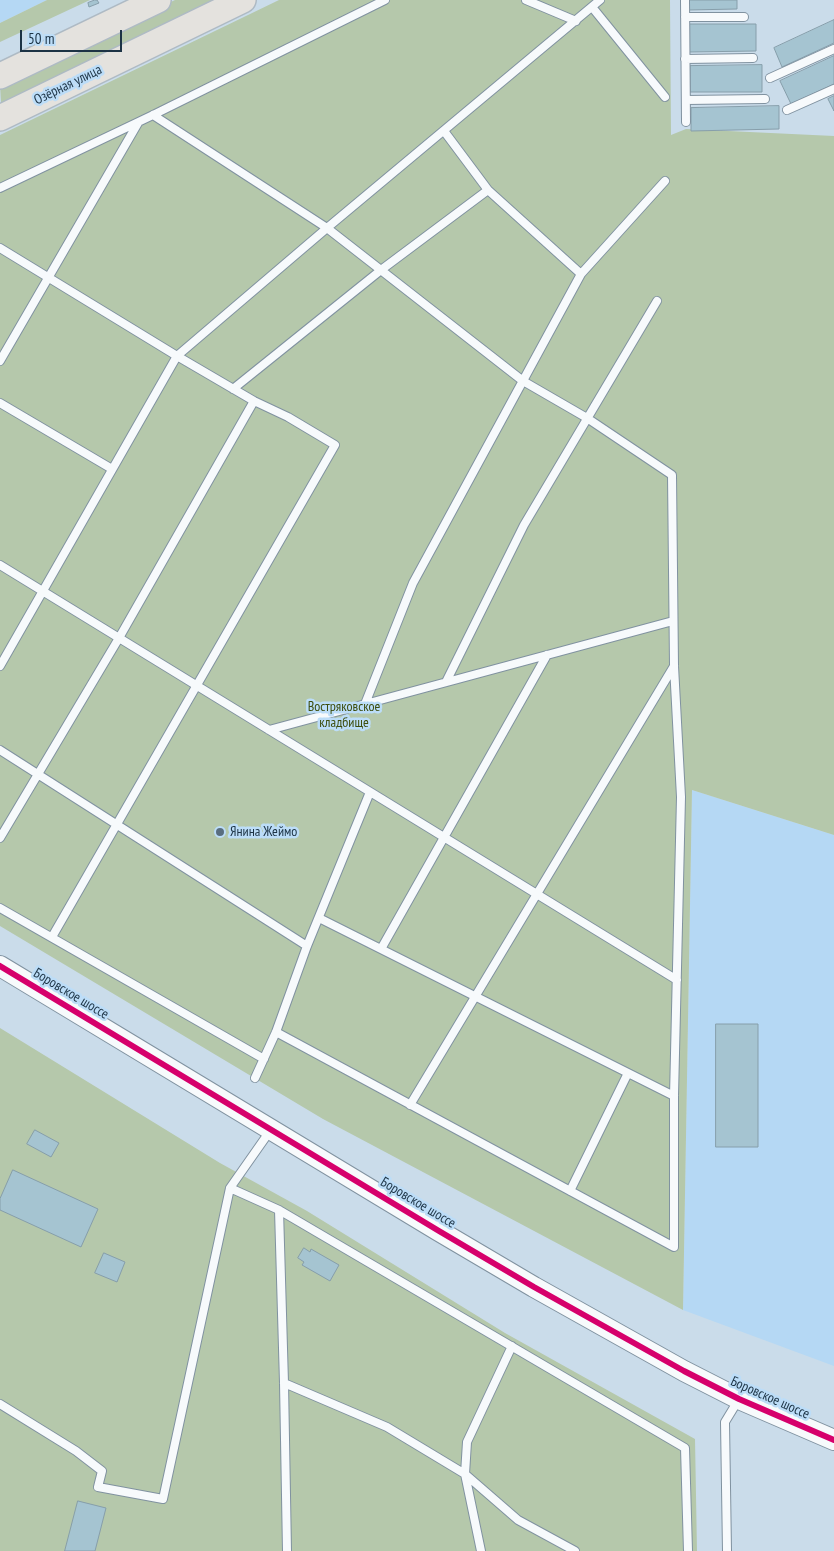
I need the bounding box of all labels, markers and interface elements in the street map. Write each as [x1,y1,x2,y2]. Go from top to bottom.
scale bar [22,20,125,52]
text: 50 m [28,29,54,48]
street label: Озёрная улица [31,61,105,109]
park label: Востряковское кладбище [308,699,380,732]
place label: Янина Жеймо [230,824,297,840]
marker: Янина Жеймо [214,826,226,838]
street label: Боровское шоссе [30,965,112,1023]
street label: Боровское шоссе [377,1174,459,1232]
street label: Боровское шоссе [728,1373,812,1423]

